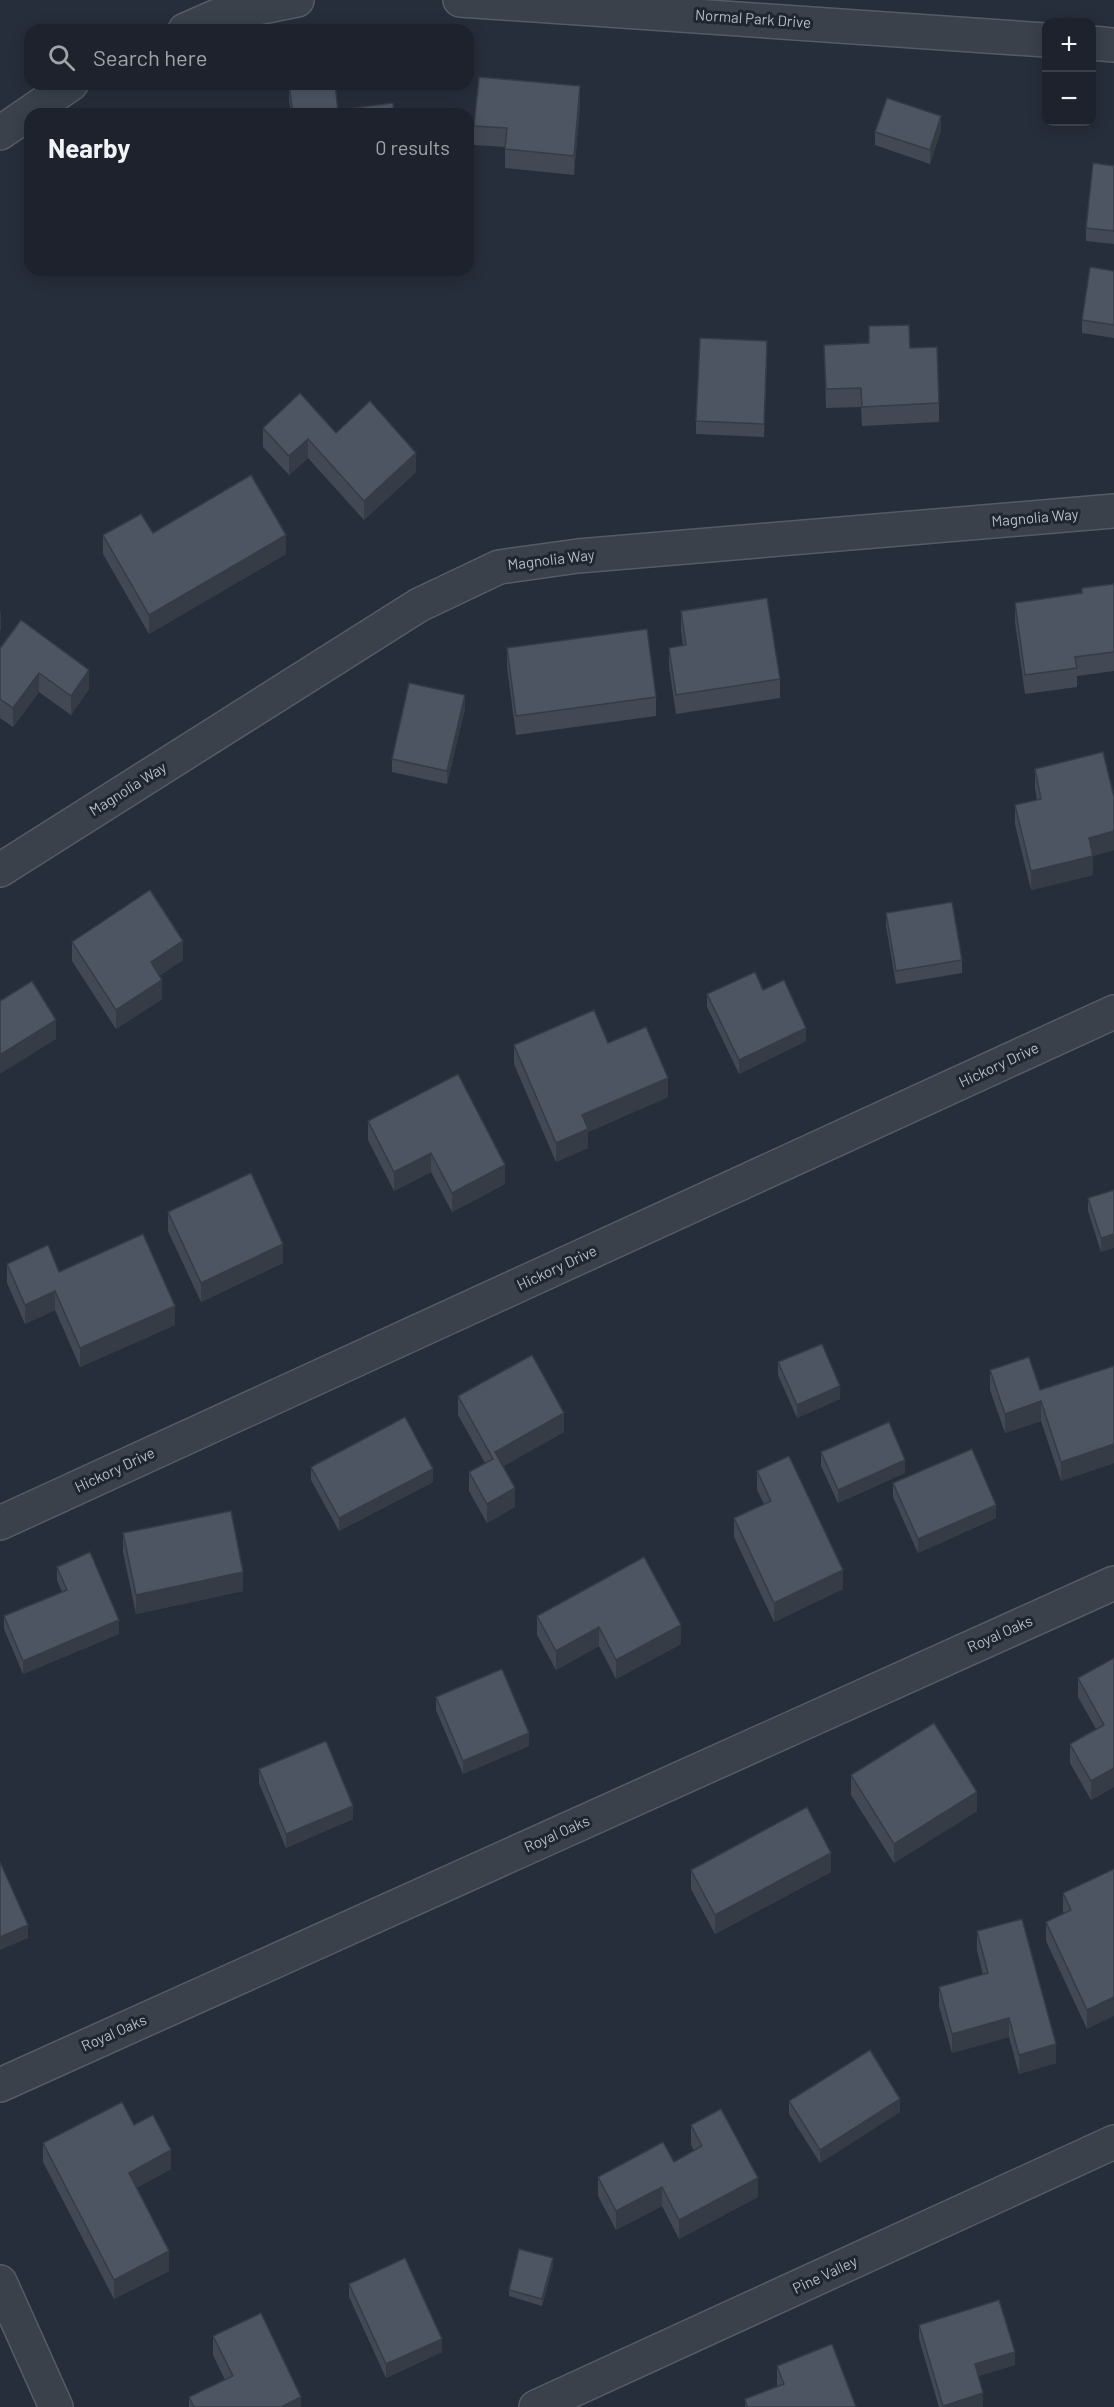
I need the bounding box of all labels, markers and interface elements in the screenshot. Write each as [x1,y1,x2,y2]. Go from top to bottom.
street label: Normal Park Drive [694,5,812,31]
map controls [1042,18,1096,126]
button: + [1042,18,1096,72]
search box [24,24,474,90]
icon: search [45,41,78,74]
text: Search here [93,44,207,70]
button: − [1042,72,1096,126]
text: Nearby [48,132,130,163]
text: 0 results [375,135,450,159]
street label: Magnolia Way [991,504,1079,530]
street label: Magnolia Way [506,545,595,573]
street label: Magnolia Way [86,757,169,819]
street label: Hickory Drive [956,1038,1041,1090]
street label: Hickory Drive [514,1241,599,1293]
street label: Hickory Drive [72,1443,157,1495]
street label: Royal Oaks [964,1611,1035,1655]
street label: Royal Oaks [521,1811,592,1855]
street label: Royal Oaks [78,2010,149,2054]
street label: Pine Valley [789,2251,860,2297]

